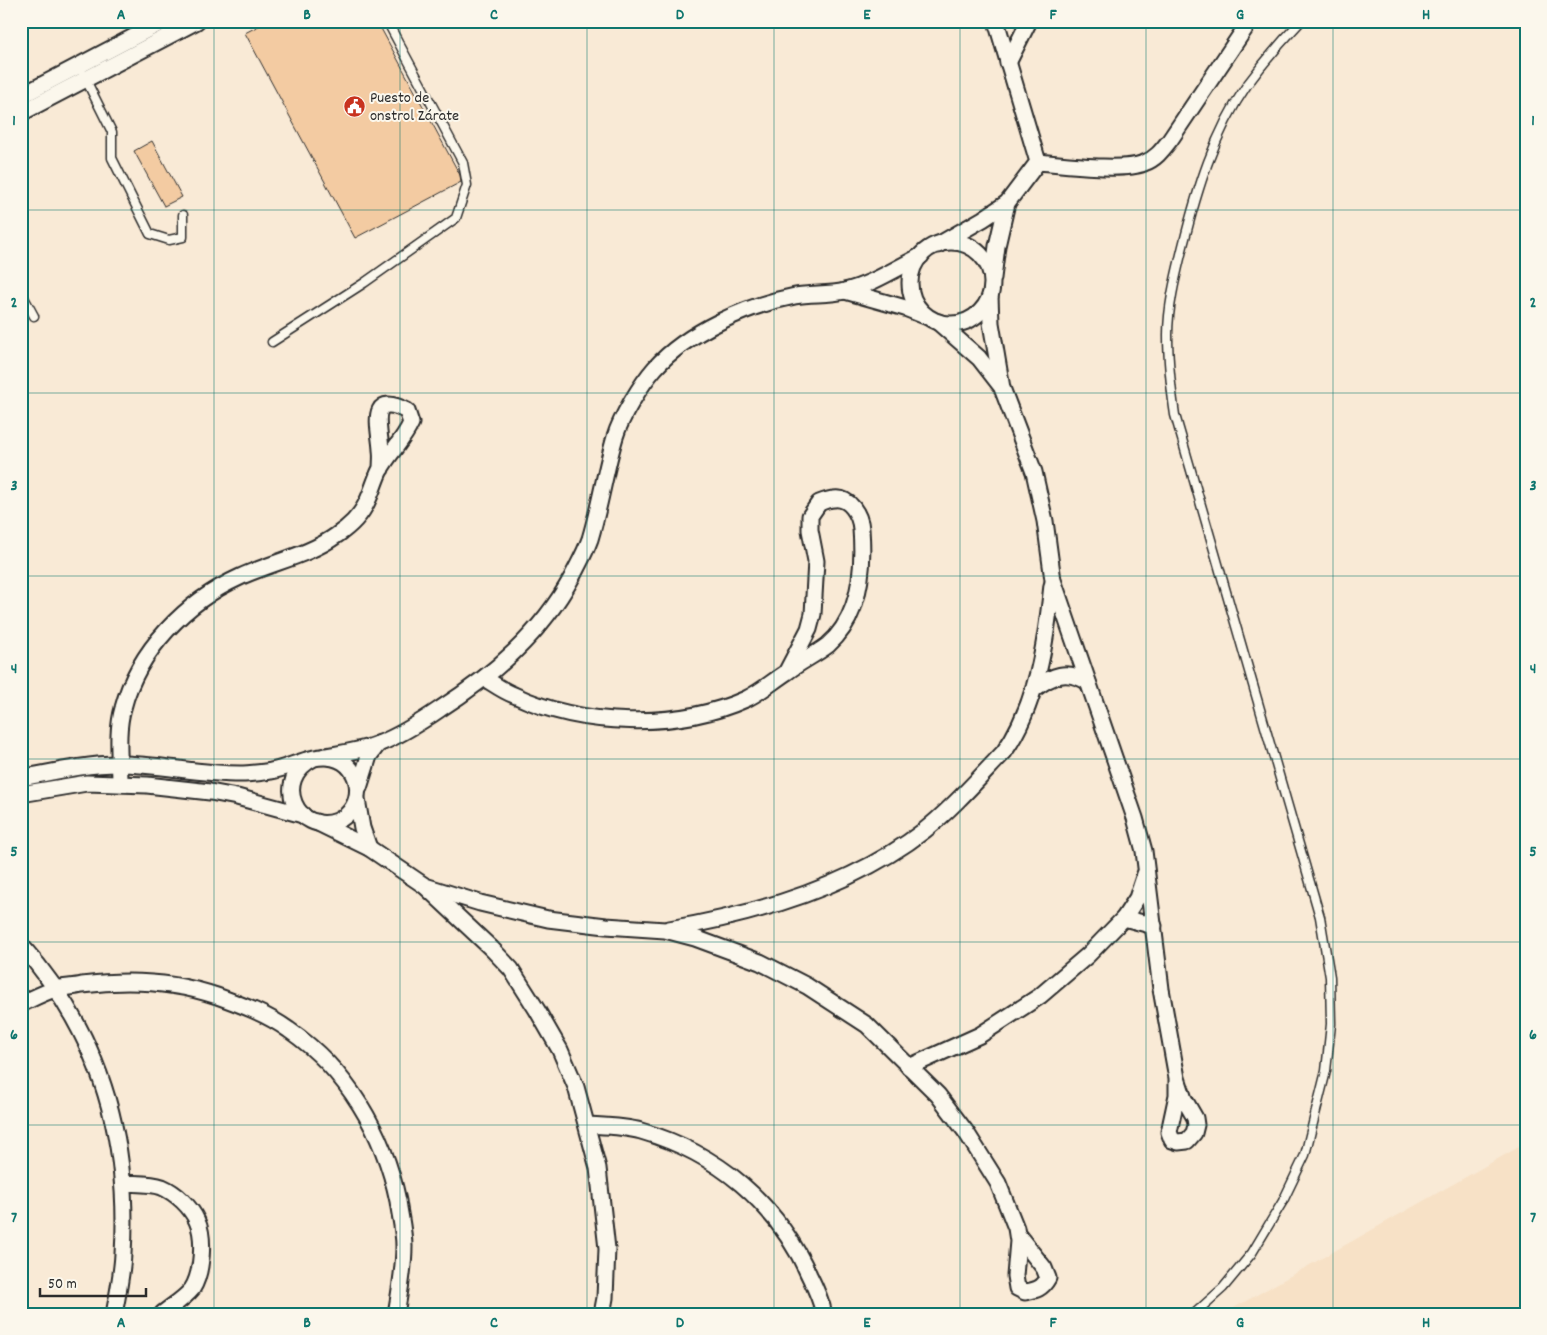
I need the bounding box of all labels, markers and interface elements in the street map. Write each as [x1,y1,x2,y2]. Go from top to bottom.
text: A [117,4,126,27]
text: B [303,4,311,27]
text: C [490,4,498,27]
text: D [676,4,685,27]
text: E [863,4,871,27]
text: F [1049,4,1057,27]
text: G [1236,4,1244,27]
text: H [1422,4,1430,27]
place label: Puesto de onstrol Zárate [370,87,459,128]
public building icon: Puesto de onstrol Zárate [342,95,366,119]
text: 1 [12,110,16,133]
text: 1 [1531,110,1535,133]
text: 2 [11,292,18,315]
text: 2 [1530,292,1537,315]
text: 3 [10,475,18,498]
text: 3 [1529,475,1537,498]
text: 4 [11,658,17,681]
text: 4 [1530,658,1536,681]
text: 5 [10,841,18,864]
text: 5 [1529,841,1537,864]
text: 6 [10,1024,18,1047]
text: 6 [1529,1024,1537,1047]
text: 7 [11,1207,17,1230]
text: 7 [1530,1207,1536,1230]
scale bar [40,1265,146,1297]
text: 50 m [48,1274,77,1296]
text: A [117,1312,126,1335]
text: B [303,1312,311,1335]
text: C [490,1312,498,1335]
text: D [676,1312,685,1335]
text: E [863,1312,871,1335]
text: F [1049,1312,1057,1335]
text: G [1236,1312,1244,1335]
text: H [1422,1312,1430,1335]

